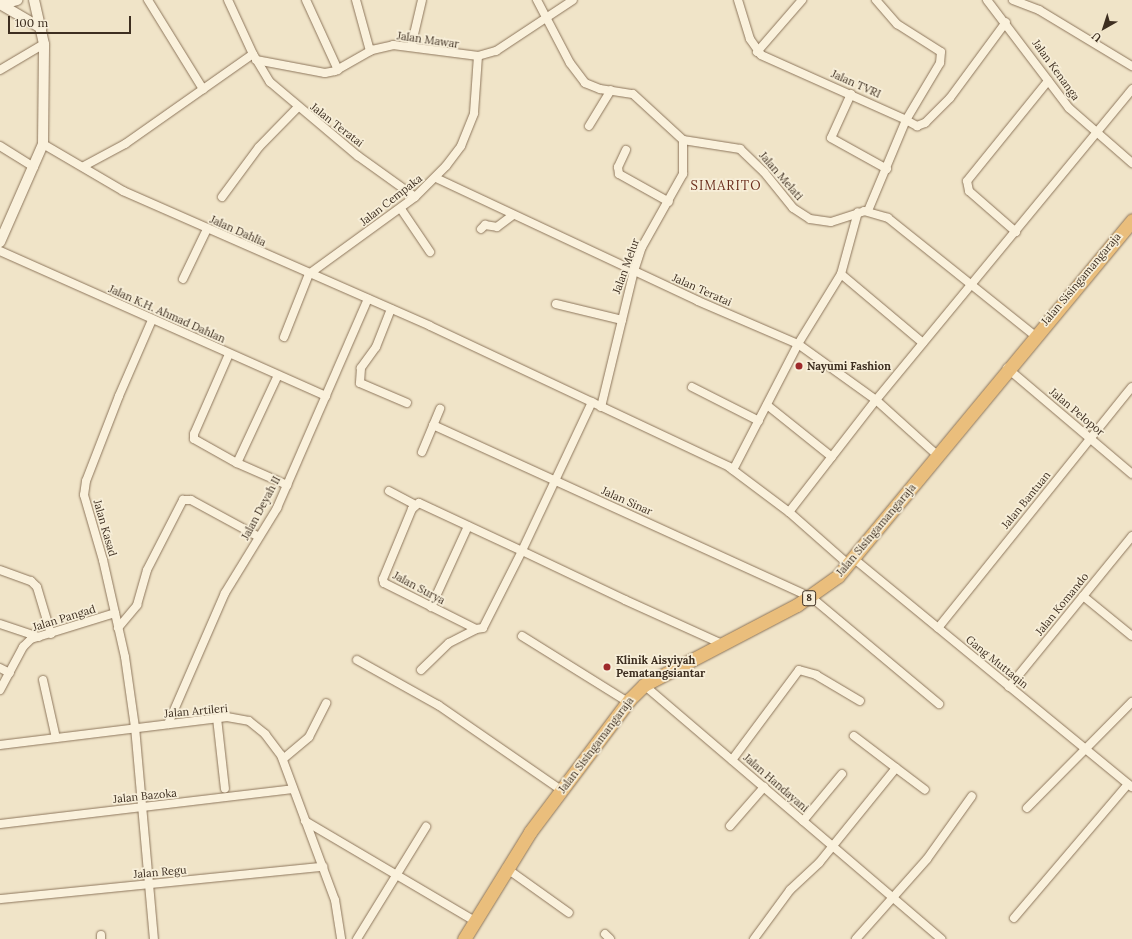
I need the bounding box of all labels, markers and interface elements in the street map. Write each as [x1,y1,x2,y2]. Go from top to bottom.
scale bar [10,8,133,34]
north arrow [1084,8,1124,48]
text: 100 m [15,15,48,30]
street label: Jalan Mawar [396,29,460,51]
text: U [1089,29,1104,45]
street label: Jalan Kenanga [1030,37,1082,103]
street label: Jalan TVRI [829,67,883,101]
street label: Jalan Teratai [308,100,366,150]
street label: Jalan Melati [756,149,806,203]
street label: Jalan Cempaka [357,172,425,228]
district label: SIMARITO [691,178,761,194]
street label: Jalan Dahlia [208,213,268,249]
street label: Jalan Sisingamangaraja [1038,230,1124,328]
street label: Jalan Melur [610,236,642,296]
street label: Jalan Teratai [670,271,734,309]
street label: Jalan K.H. Ahmad Dahlan [107,282,227,346]
place label: Nayumi Fashion [807,359,891,373]
marker: Nayumi Fashion [794,361,804,371]
street label: Jalan Pelopor [1047,385,1107,439]
street label: Jalan Bantuan [999,469,1053,531]
street label: Jalan Deyah II [239,474,283,542]
street label: Jalan Sisingamangaraja [833,481,919,579]
street label: Jalan Sinar [600,484,654,518]
street label: Jalan Kasad [91,498,119,558]
street label: Jalan Surya [391,569,447,607]
street label: Jalan Komando [1033,570,1091,638]
road number: 8 [802,590,816,606]
street label: Jalan Pangad [31,602,97,634]
street label: Gang Muttaqin [963,633,1031,691]
place label: Klinik Aisyiyah Pematangsiantar [616,654,705,680]
marker: Klinik Aisyiyah Pematangsiantar [601,661,613,673]
street label: Jalan Sisingamangaraja [556,694,636,796]
street label: Jalan Artileri [164,702,228,720]
street label: Jalan Handayani [741,751,811,815]
street label: Jalan Bazoka [113,786,177,806]
street label: Jalan Regu [133,863,187,881]

